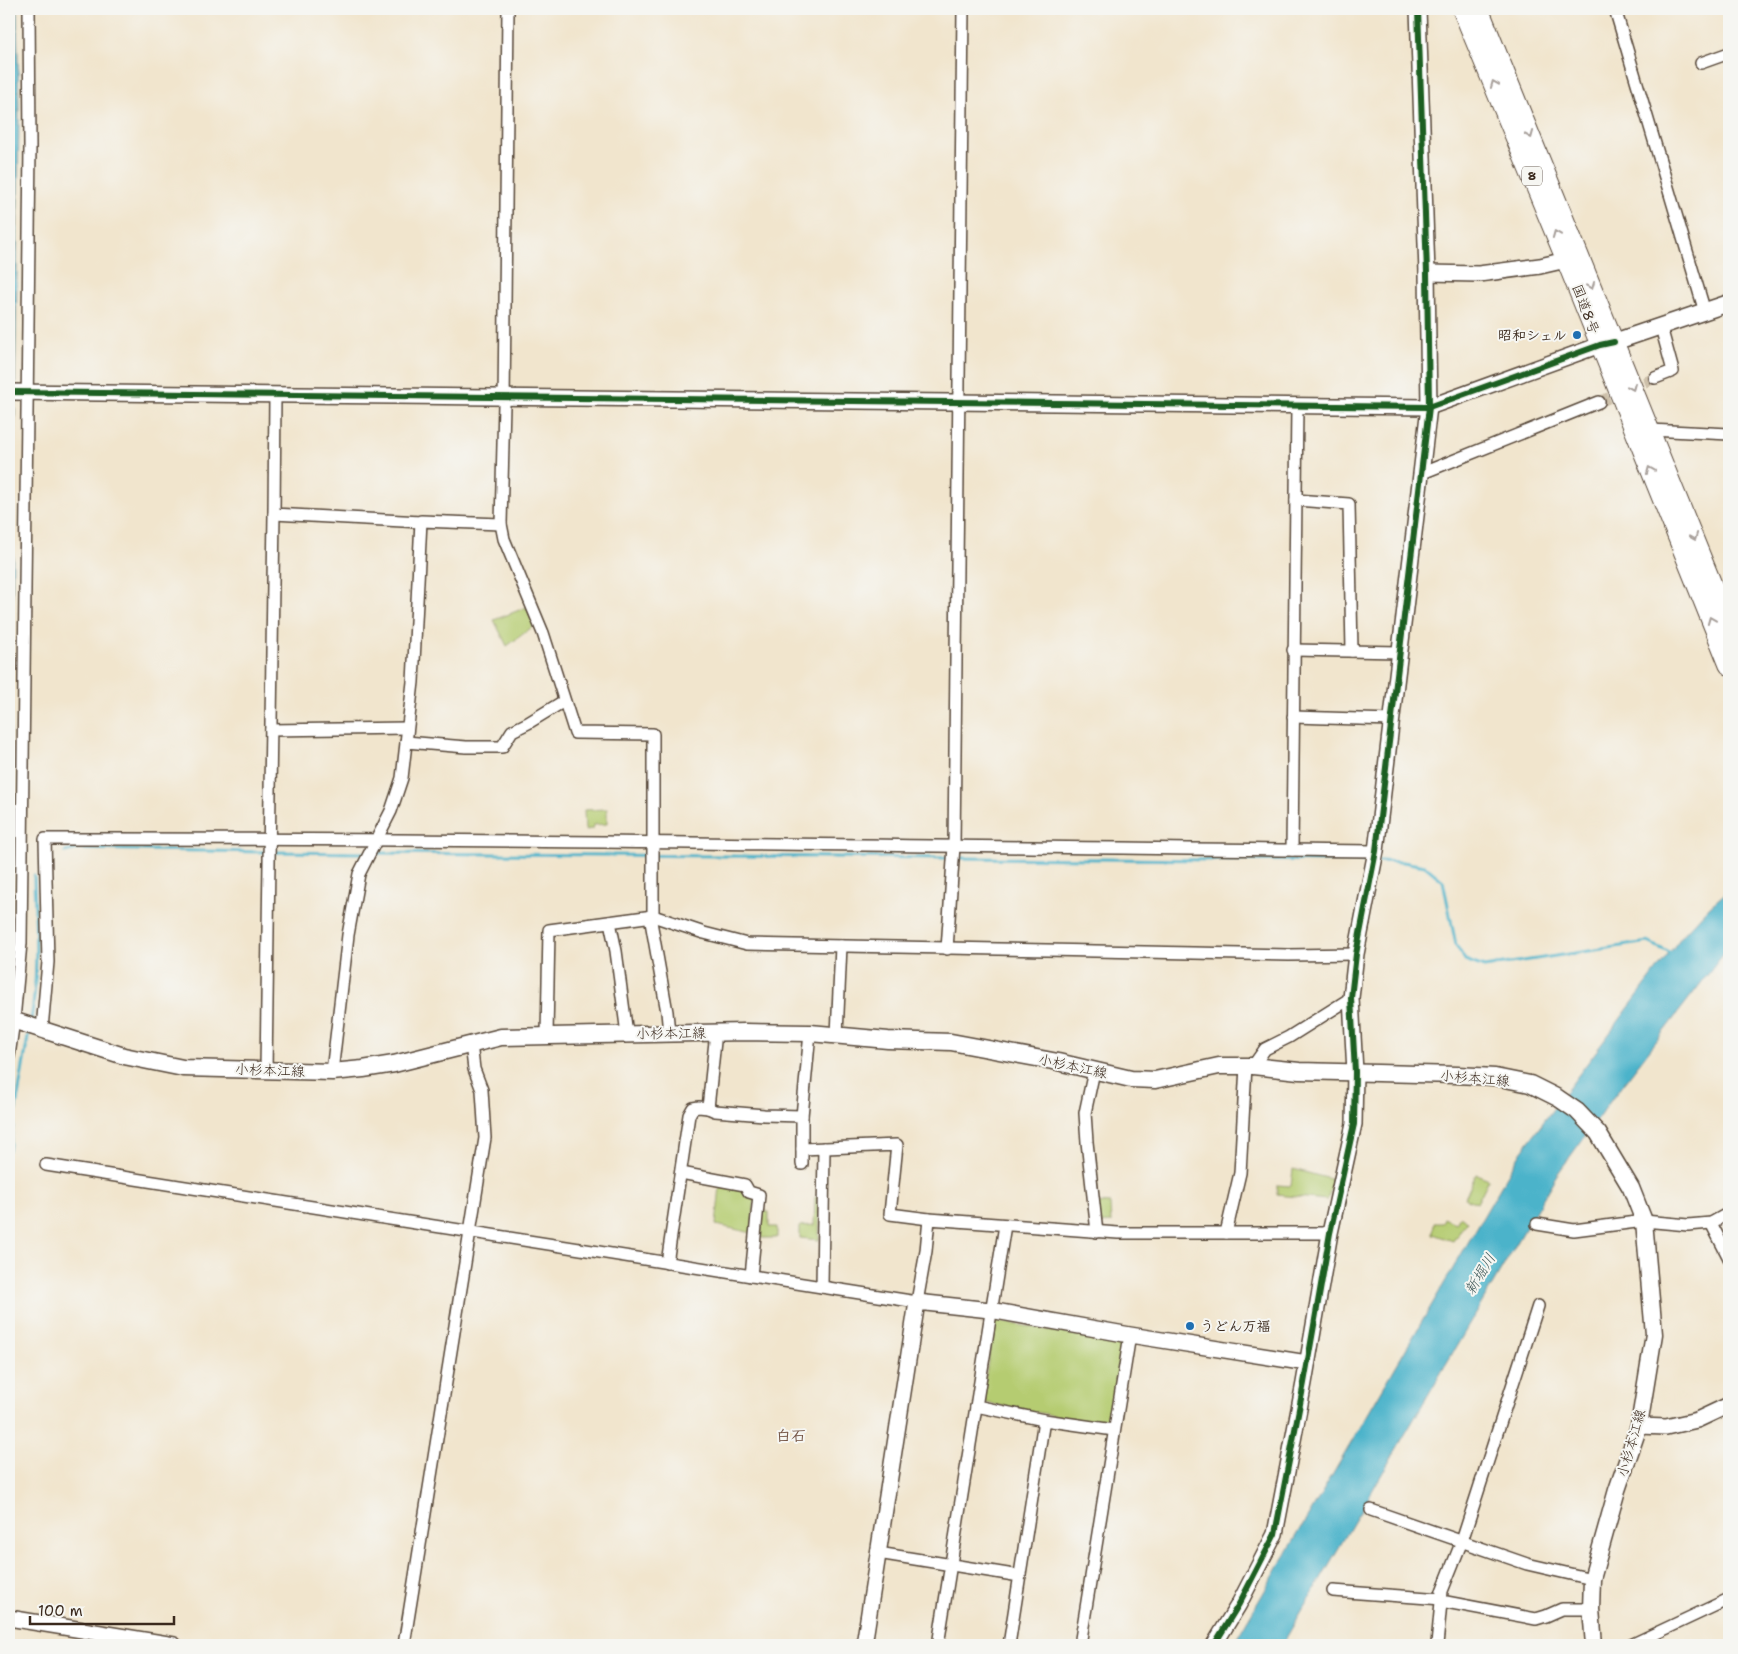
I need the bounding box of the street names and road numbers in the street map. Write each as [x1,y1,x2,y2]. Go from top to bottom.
road number: 8 [1522,167,1542,186]
street label: 国道8号 [1568,282,1604,336]
street label: 小杉本江線 [636,1023,706,1043]
street label: 小杉本江線 [1037,1050,1109,1082]
street label: 小杉本江線 [235,1060,305,1080]
street label: 小杉本江線 [1439,1066,1511,1090]
street label: 小杉本江線 [1613,1407,1649,1479]

